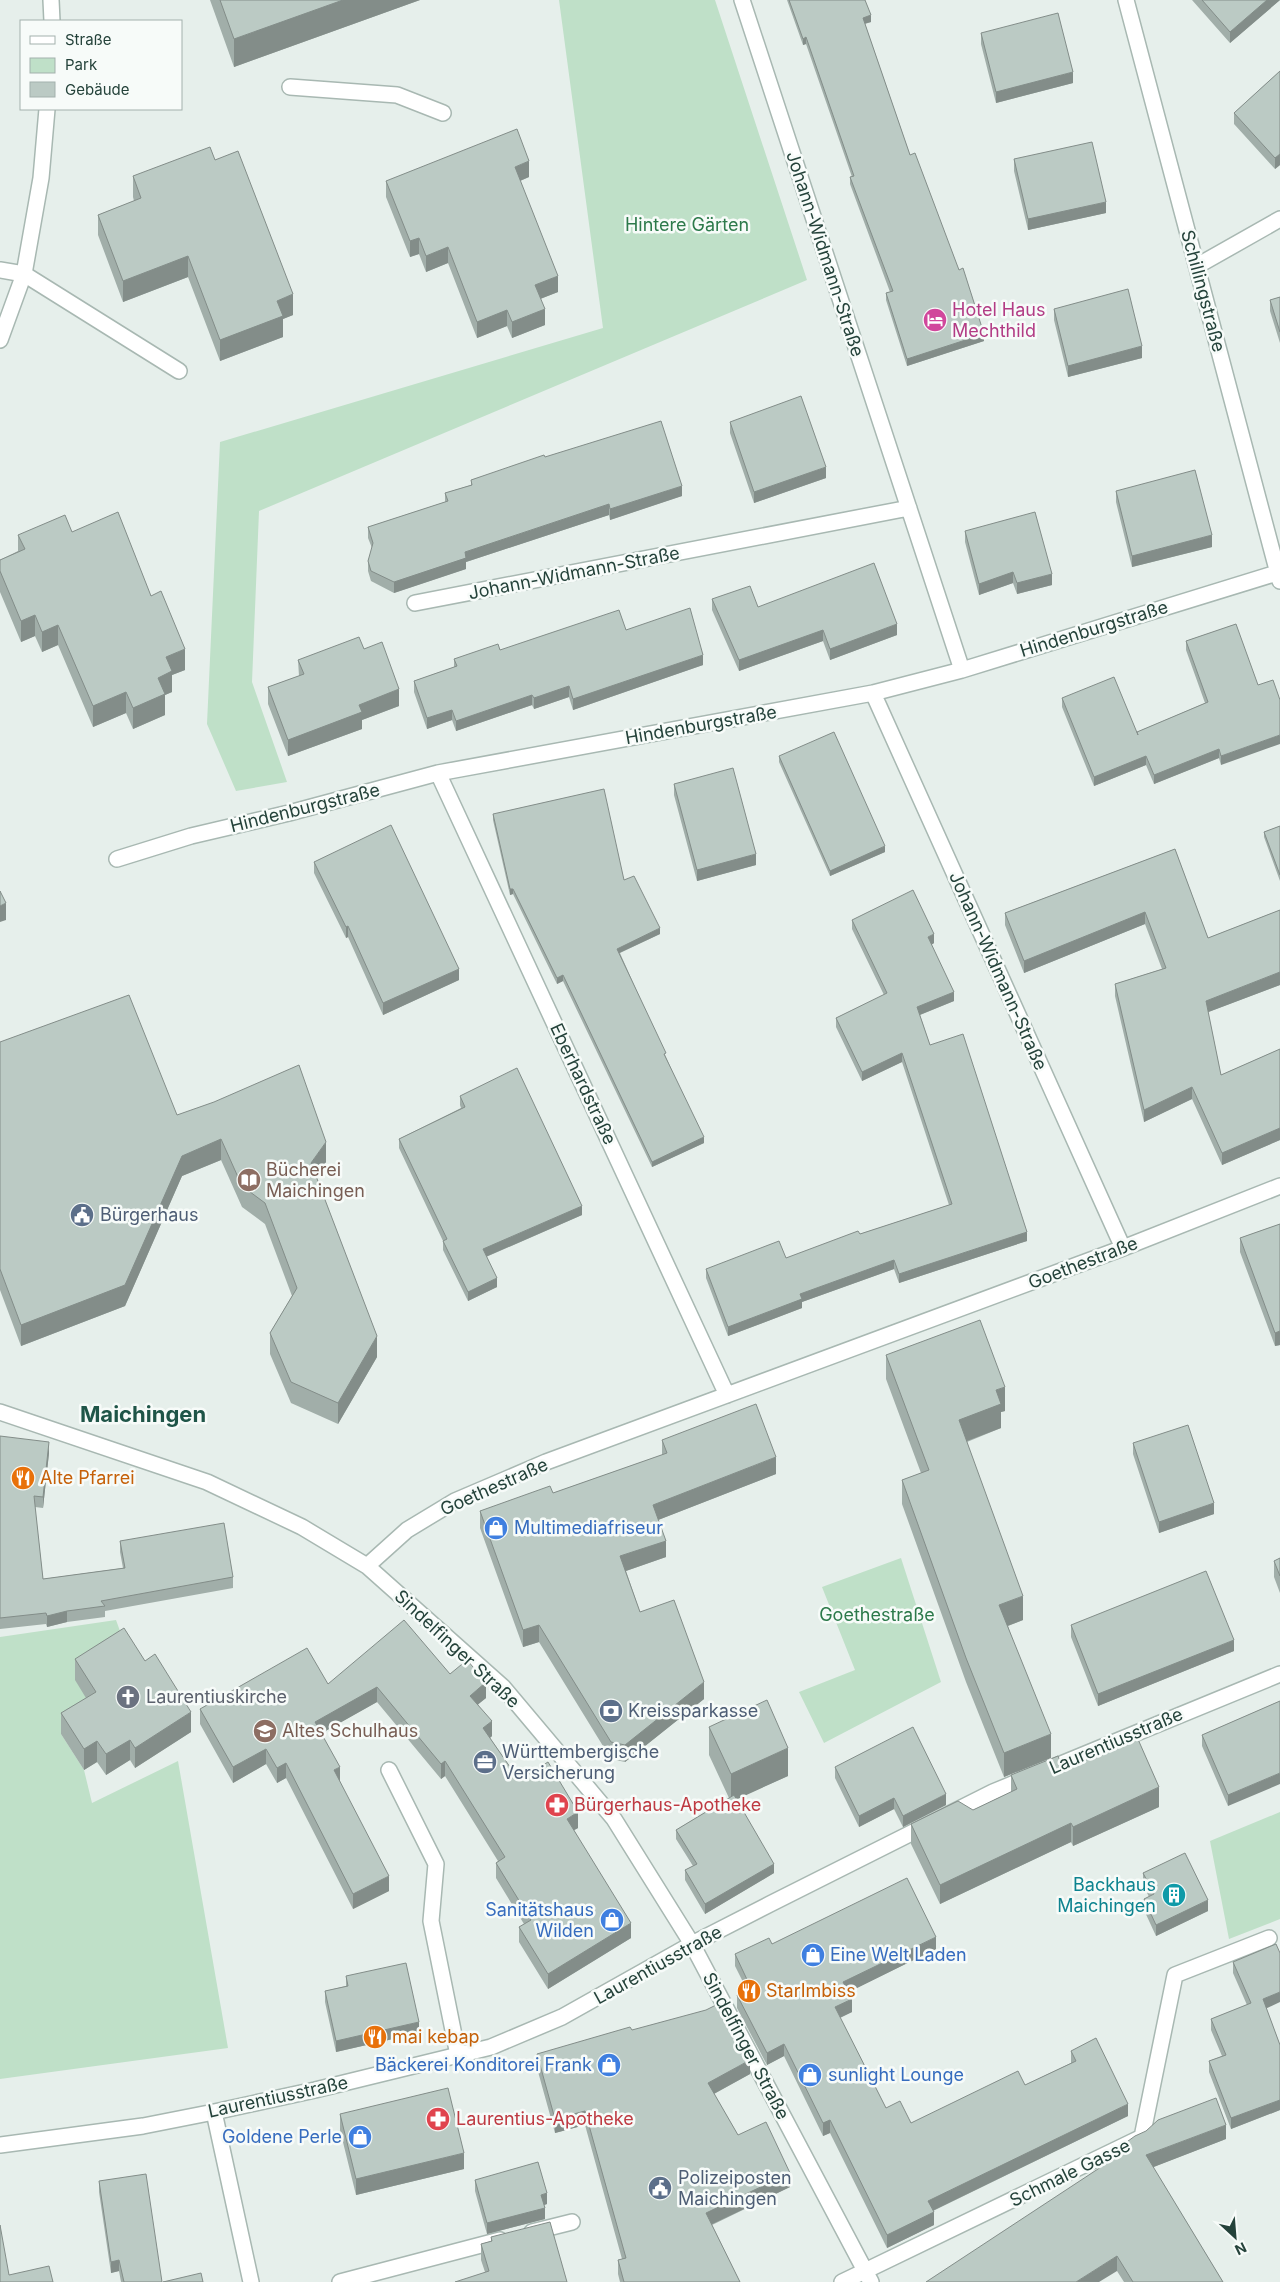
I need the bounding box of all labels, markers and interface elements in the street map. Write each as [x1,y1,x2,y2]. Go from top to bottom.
legend [20,20,182,110]
text: Straße [65,30,112,49]
text: Park [65,55,98,74]
text: Gebäude [65,80,130,99]
street label: Johann-Widmann-Straße [782,148,869,359]
park label: Hintere Gärten [625,214,749,235]
street label: Schillingstraße [1177,228,1230,354]
place label: Hotel Haus Mechthild [952,299,1045,341]
hotel icon: Hotel Haus Mechthild [922,307,948,333]
street label: Johann-Widmann-Straße [466,542,681,603]
street label: Hindenburgstraße [1017,596,1170,661]
street label: Hindenburgstraße [623,701,778,748]
street label: Hindenburgstraße [228,779,382,836]
street label: Johann-Widmann-Straße [945,868,1052,1073]
street label: Eberhardstraße [546,1020,621,1148]
place label: Bücherei Maichingen [266,1159,365,1201]
library icon: Bücherei Maichingen [236,1167,262,1193]
public building icon: Bürgerhaus [69,1202,95,1228]
place label: Bürgerhaus [100,1204,198,1225]
street label: Goethestraße [1025,1232,1141,1293]
district label: Maichingen [80,1401,206,1427]
street label: Goethestraße [437,1453,551,1520]
restaurant icon: Alte Pfarrei [10,1465,36,1491]
place label: Alte Pfarrei [40,1467,135,1488]
shop icon: Multimediafriseur [483,1515,509,1541]
place label: Multimediafriseur [514,1517,663,1538]
street label: Sindelfinger Straße [390,1585,524,1712]
park label: Goethestraße [819,1604,935,1625]
church icon: Laurentiuskirche [115,1684,141,1710]
place label: Laurentiuskirche [146,1686,287,1707]
bank icon: Kreissparkasse [598,1698,624,1724]
place label: Kreissparkasse [628,1700,758,1721]
street label: Laurentiusstraße [1046,1703,1186,1778]
school or university icon: Altes Schulhaus [252,1718,278,1744]
place label: Altes Schulhaus [282,1720,418,1741]
place label: Württembergische Versicherung [502,1741,659,1783]
office icon: Württembergische Versicherung [472,1749,498,1775]
pharmacy icon: Bürgerhaus-Apotheke [544,1792,570,1818]
place label: Bürgerhaus-Apotheke [574,1794,761,1815]
place label: Backhaus Maichingen [1057,1874,1156,1916]
building icon: Backhaus Maichingen [1161,1882,1187,1908]
place label: Sanitätshaus Wilden [485,1899,594,1941]
shop icon: Sanitätshaus Wilden [599,1907,625,1933]
street label: Laurentiusstraße [590,1921,725,2008]
shop icon: Eine Welt Laden [800,1942,826,1968]
place label: Eine Welt Laden [830,1944,967,1965]
street label: Sindelfinger Straße [699,1969,794,2123]
restaurant icon: StarImbiss [736,1978,762,2004]
place label: StarImbiss [766,1980,856,2001]
restaurant icon: mai kebap [362,2024,388,2050]
place label: mai kebap [392,2026,480,2047]
shop icon: Bäckerei Konditorei Frank [596,2052,622,2078]
place label: Bäckerei Konditorei Frank [375,2054,592,2075]
shop icon: sunlight Lounge [797,2062,823,2088]
place label: sunlight Lounge [828,2064,964,2085]
street label: Laurentiusstraße [206,2071,350,2122]
pharmacy icon: Laurentius-Apotheke [425,2106,451,2132]
place label: Laurentius-Apotheke [456,2108,634,2129]
shop icon: Goldene Perle [347,2124,373,2150]
place label: Goldene Perle [222,2126,342,2147]
street label: Schmale Gasse [1006,2134,1133,2211]
place label: Polizeiposten Maichingen [678,2167,792,2209]
public building icon: Polizeiposten Maichingen [647,2175,673,2201]
north arrow [1210,2212,1260,2262]
text: N [1232,2239,1249,2259]

